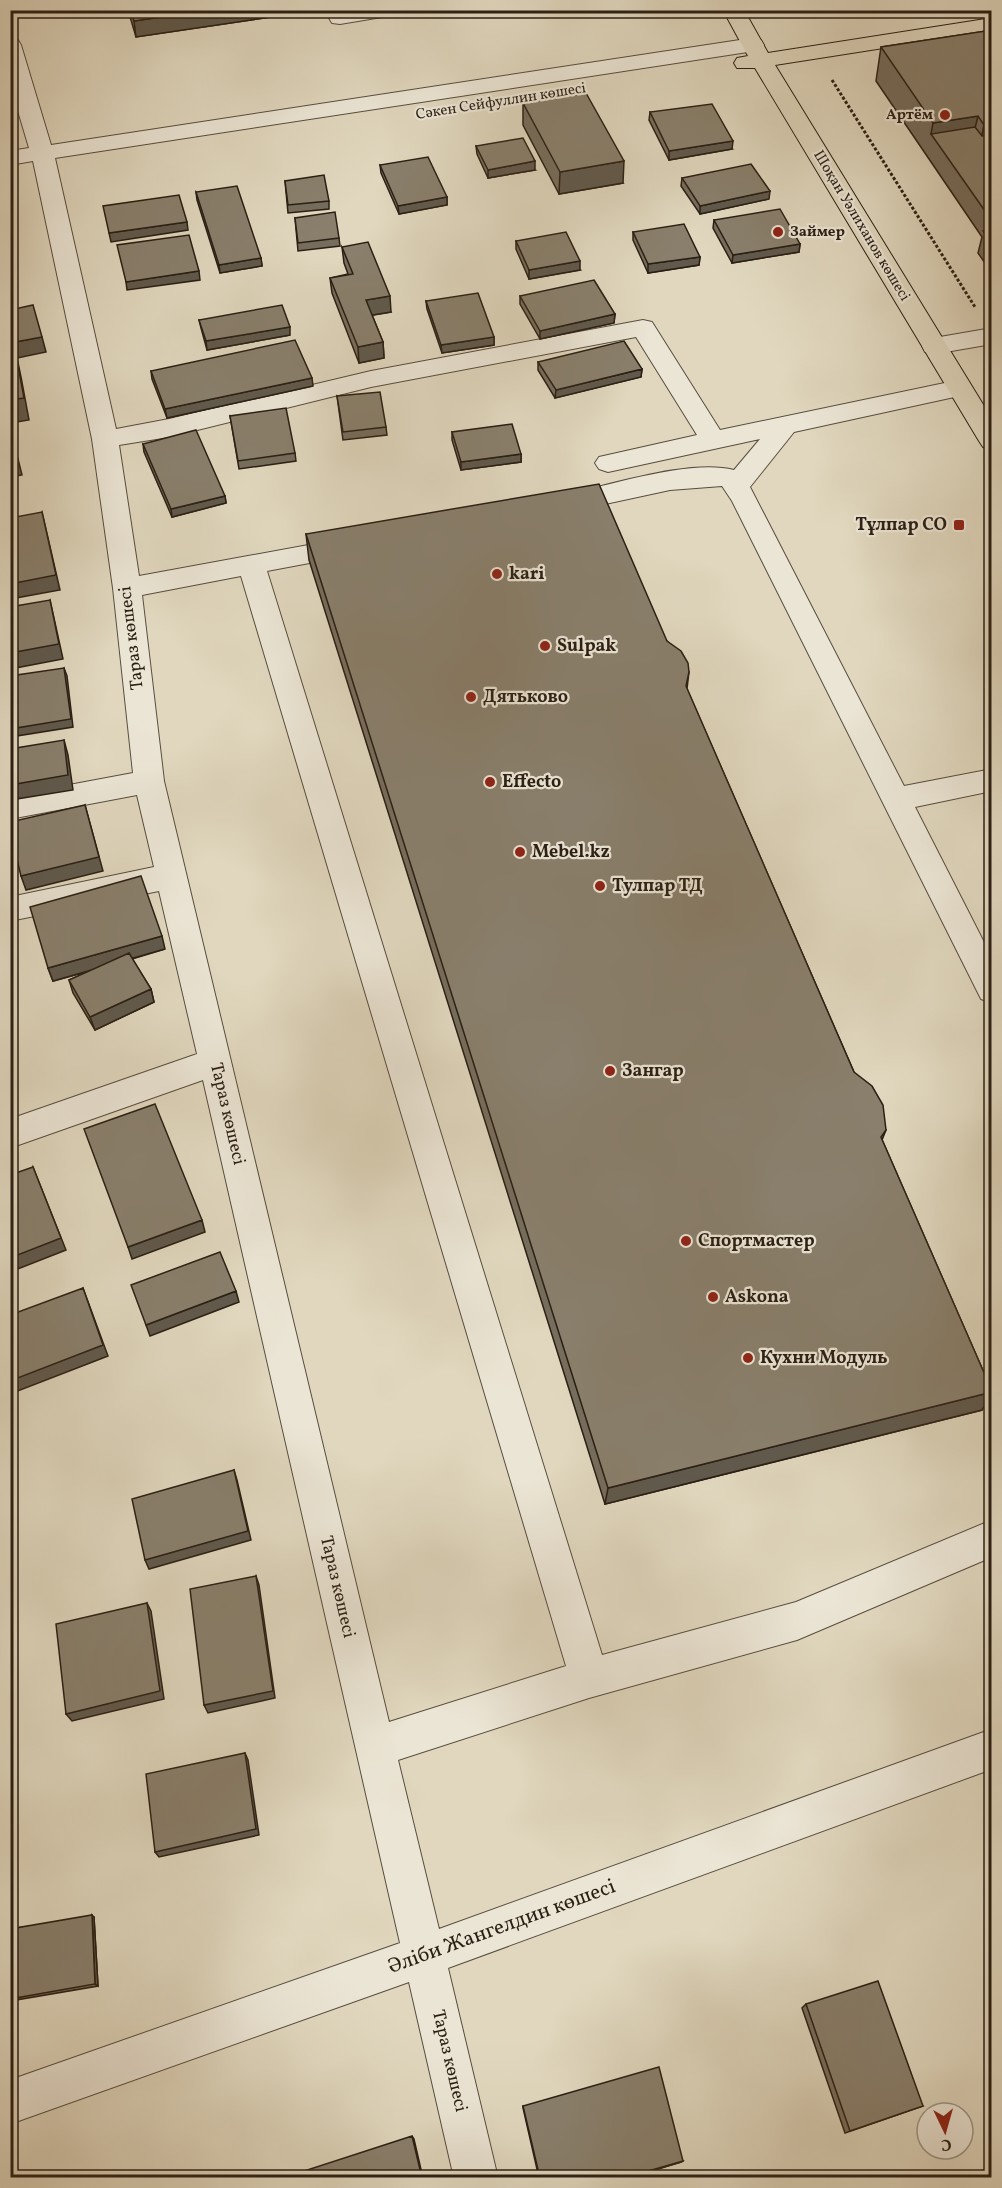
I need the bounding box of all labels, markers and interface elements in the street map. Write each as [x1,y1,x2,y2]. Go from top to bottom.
street label: Сәкен Сейфуллин көшесі [414,78,588,126]
place label: Артём [886,105,933,126]
marker: Артём [938,108,952,122]
street label: Шоқан Уәлиханов көшесі [807,146,915,306]
place label: Займер [790,222,845,243]
marker: Займер [771,225,785,239]
place label: Тұлпар СО [855,513,947,538]
marker: Тұлпар СО [952,518,966,532]
place label: kari [509,562,545,587]
marker: kari [490,567,504,581]
street label: Тараз көшесі [113,585,151,691]
place label: Sulpak [557,634,616,659]
marker: Sulpak [538,639,552,653]
place label: Дятьково [483,685,568,710]
marker: Дятьково [464,690,478,704]
place label: Effecto [502,770,561,795]
marker: Effecto [483,775,497,789]
place label: Mebel.kz [532,840,610,865]
marker: Mebel.kz [513,845,527,859]
place label: Тулпар ТД [612,874,703,899]
marker: Тулпар ТД [593,879,607,893]
place label: Зангар [622,1059,684,1084]
street label: Тараз көшесі [203,1060,251,1168]
marker: Зангар [603,1064,617,1078]
place label: Спортмастер [698,1229,815,1254]
marker: Спортмастер [679,1234,693,1248]
place label: Askona [725,1285,789,1310]
marker: Askona [706,1290,720,1304]
place label: Кухни Модуль [760,1346,888,1371]
marker: Кухни Модуль [741,1351,755,1365]
street label: Тараз көшесі [313,1533,361,1641]
street label: Әліби Жангелдин көшесі [384,1872,620,1982]
street label: Тараз көшесі [425,2007,473,2115]
north arrow [915,2101,975,2161]
text: С [940,2133,952,2155]

